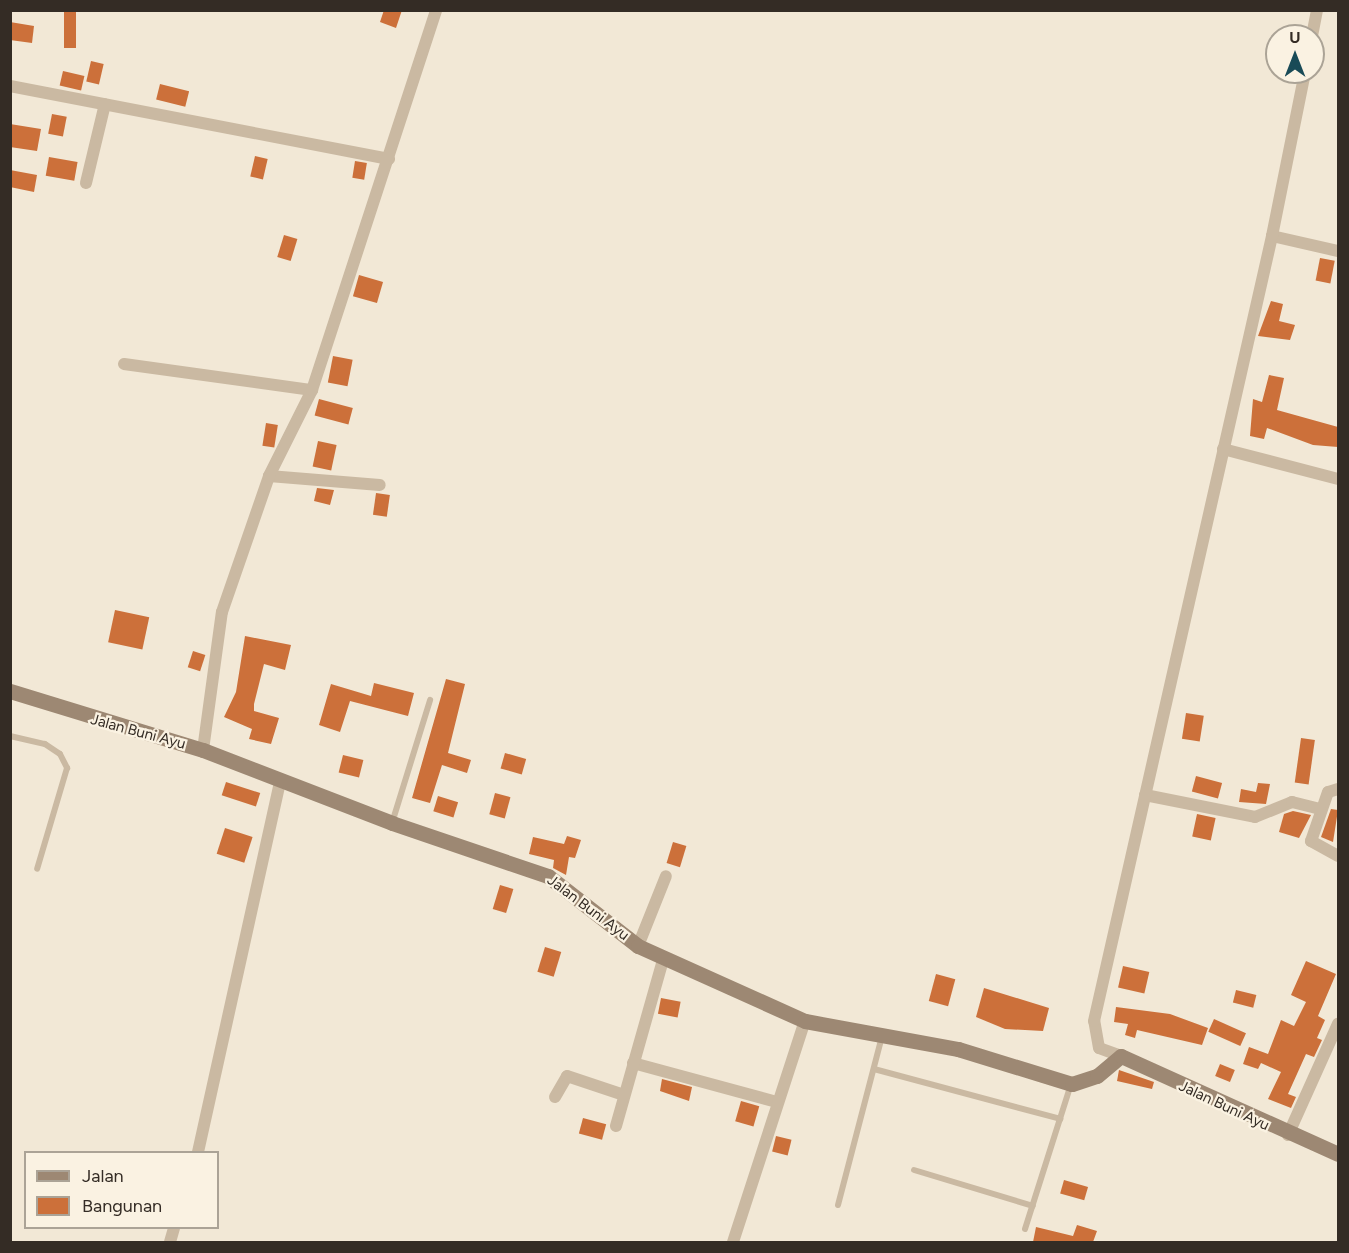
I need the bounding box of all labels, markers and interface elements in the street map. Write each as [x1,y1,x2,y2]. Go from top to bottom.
north arrow [1265,24,1325,84]
text: U [1289,28,1301,47]
street label: Jalan Buni Ayu [88,711,188,753]
street label: Jalan Buni Ayu [544,871,632,945]
street label: Jalan Buni Ayu [1176,1077,1272,1135]
legend [24,1151,219,1229]
text: Jalan [82,1165,124,1187]
text: Bangunan [82,1195,162,1217]

